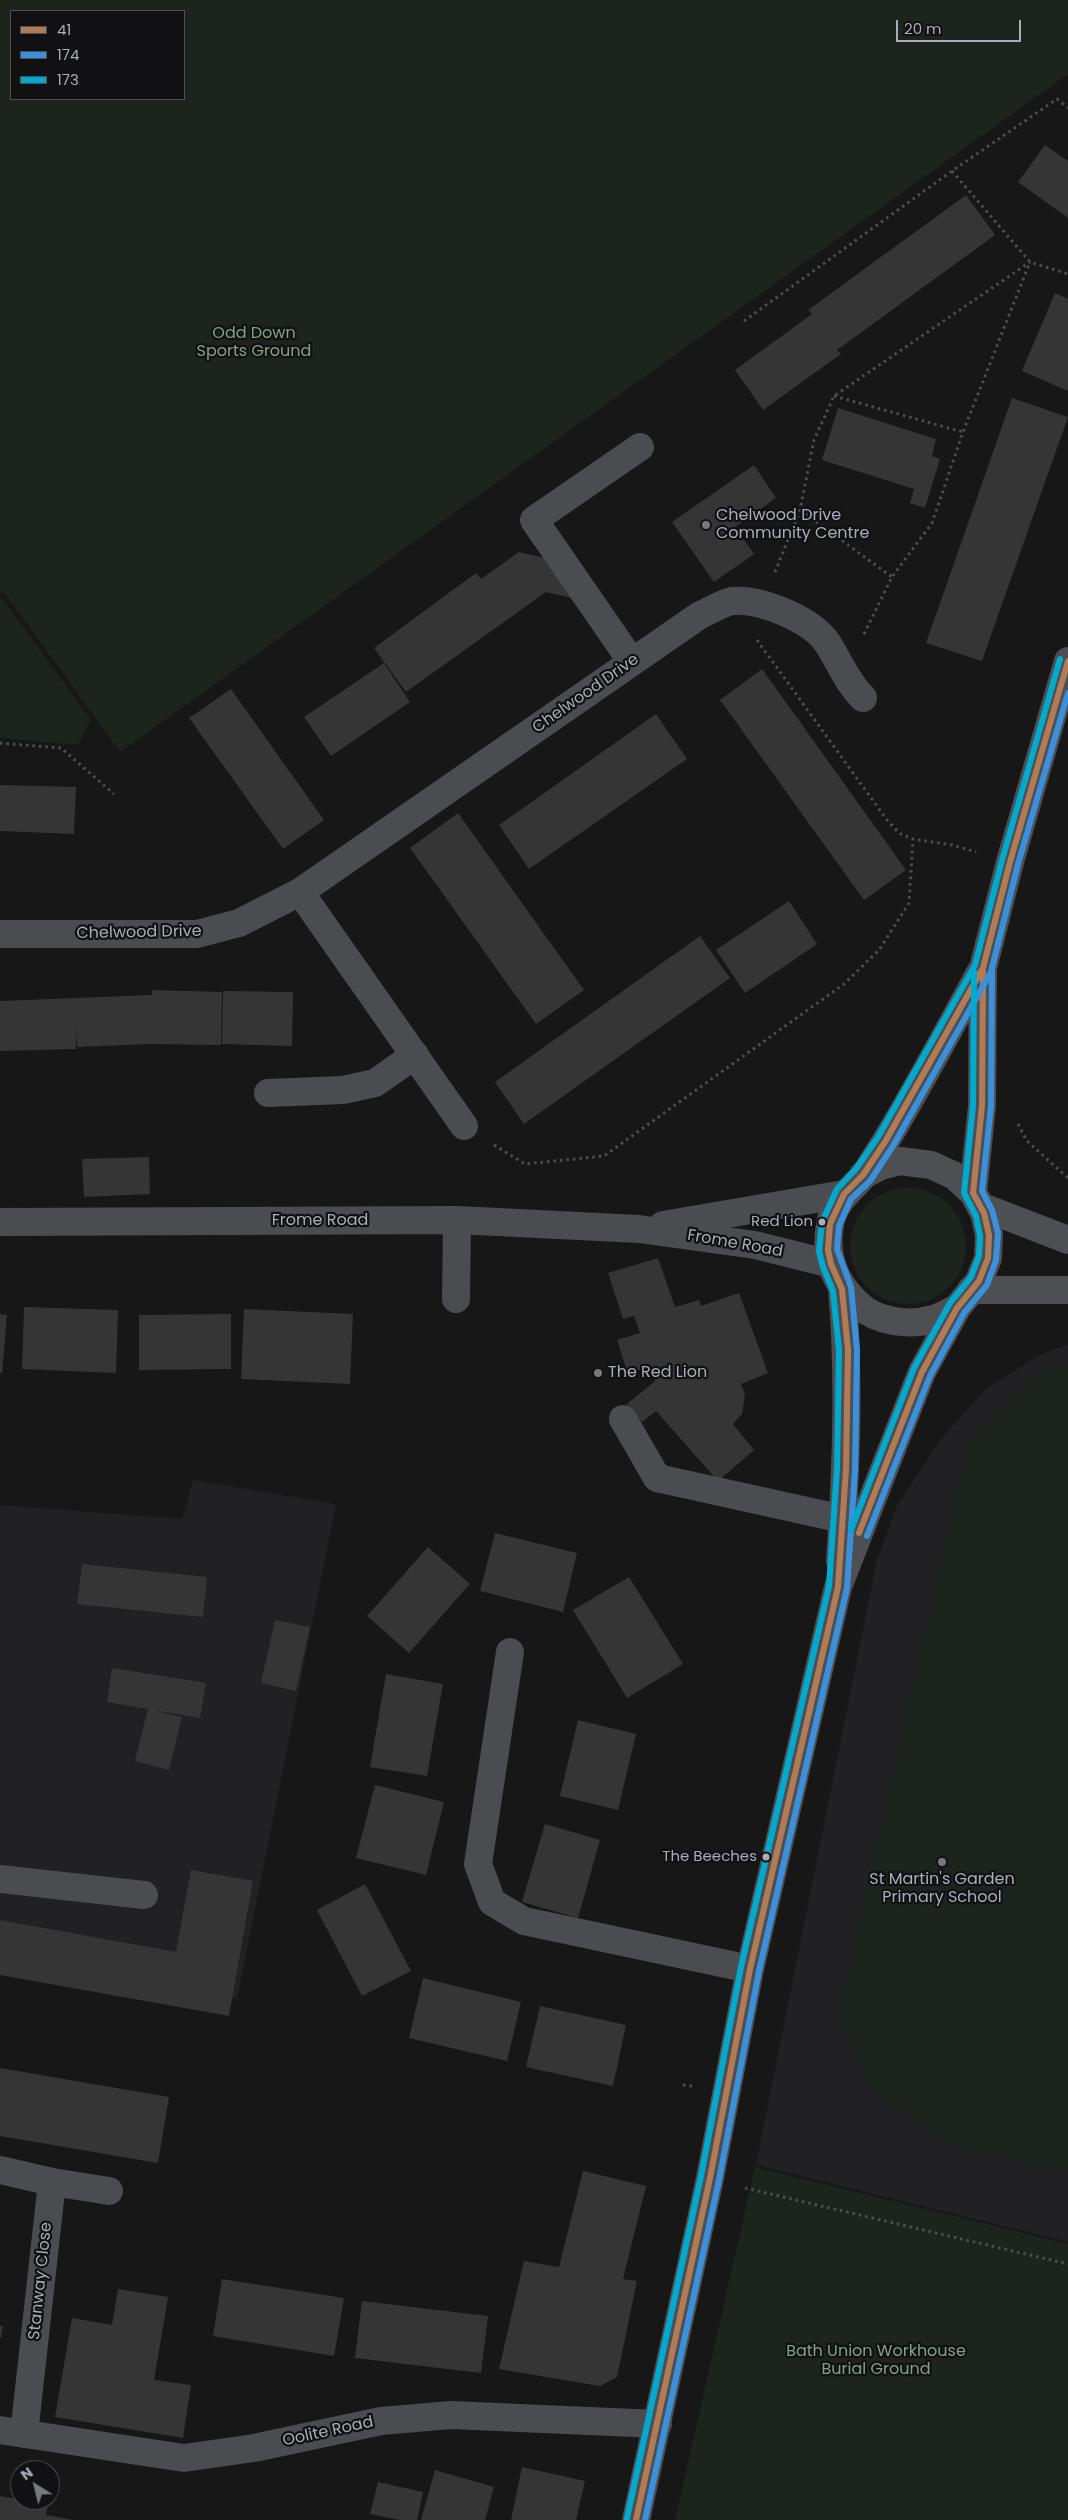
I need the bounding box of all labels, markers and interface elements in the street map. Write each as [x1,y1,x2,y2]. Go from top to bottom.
legend [10,10,185,100]
scale bar [898,10,1023,42]
text: 20 m [904,18,942,39]
text: 41 [57,19,71,40]
text: 174 [57,44,79,65]
text: 173 [57,69,79,90]
park label: Odd Down Sports Ground [197,324,311,362]
place label: Chelwood Drive Community Centre [716,506,869,544]
marker: Chelwood Drive Community Centre [700,519,712,531]
street label: Chelwood Drive [529,650,643,738]
street label: Chelwood Drive [76,922,202,944]
street label: Frome Road [272,1211,368,1231]
place label: Red Lion [751,1213,813,1231]
marker: Red Lion [817,1217,827,1227]
street label: Frome Road [686,1226,784,1262]
place label: The Red Lion [608,1363,707,1383]
marker: The Red Lion [592,1367,604,1379]
place label: The Beeches [662,1848,757,1866]
marker: The Beeches [761,1852,771,1862]
marker: St Martin's Garden Primary School [936,1856,948,1868]
place label: St Martin's Garden Primary School [869,1870,1015,1908]
street label: Stanway Close [25,2221,57,2341]
park label: Bath Union Workhouse Burial Ground [786,2342,966,2380]
street label: Oolite Road [281,2413,375,2451]
north arrow [10,2460,60,2510]
text: N [17,2462,37,2485]

